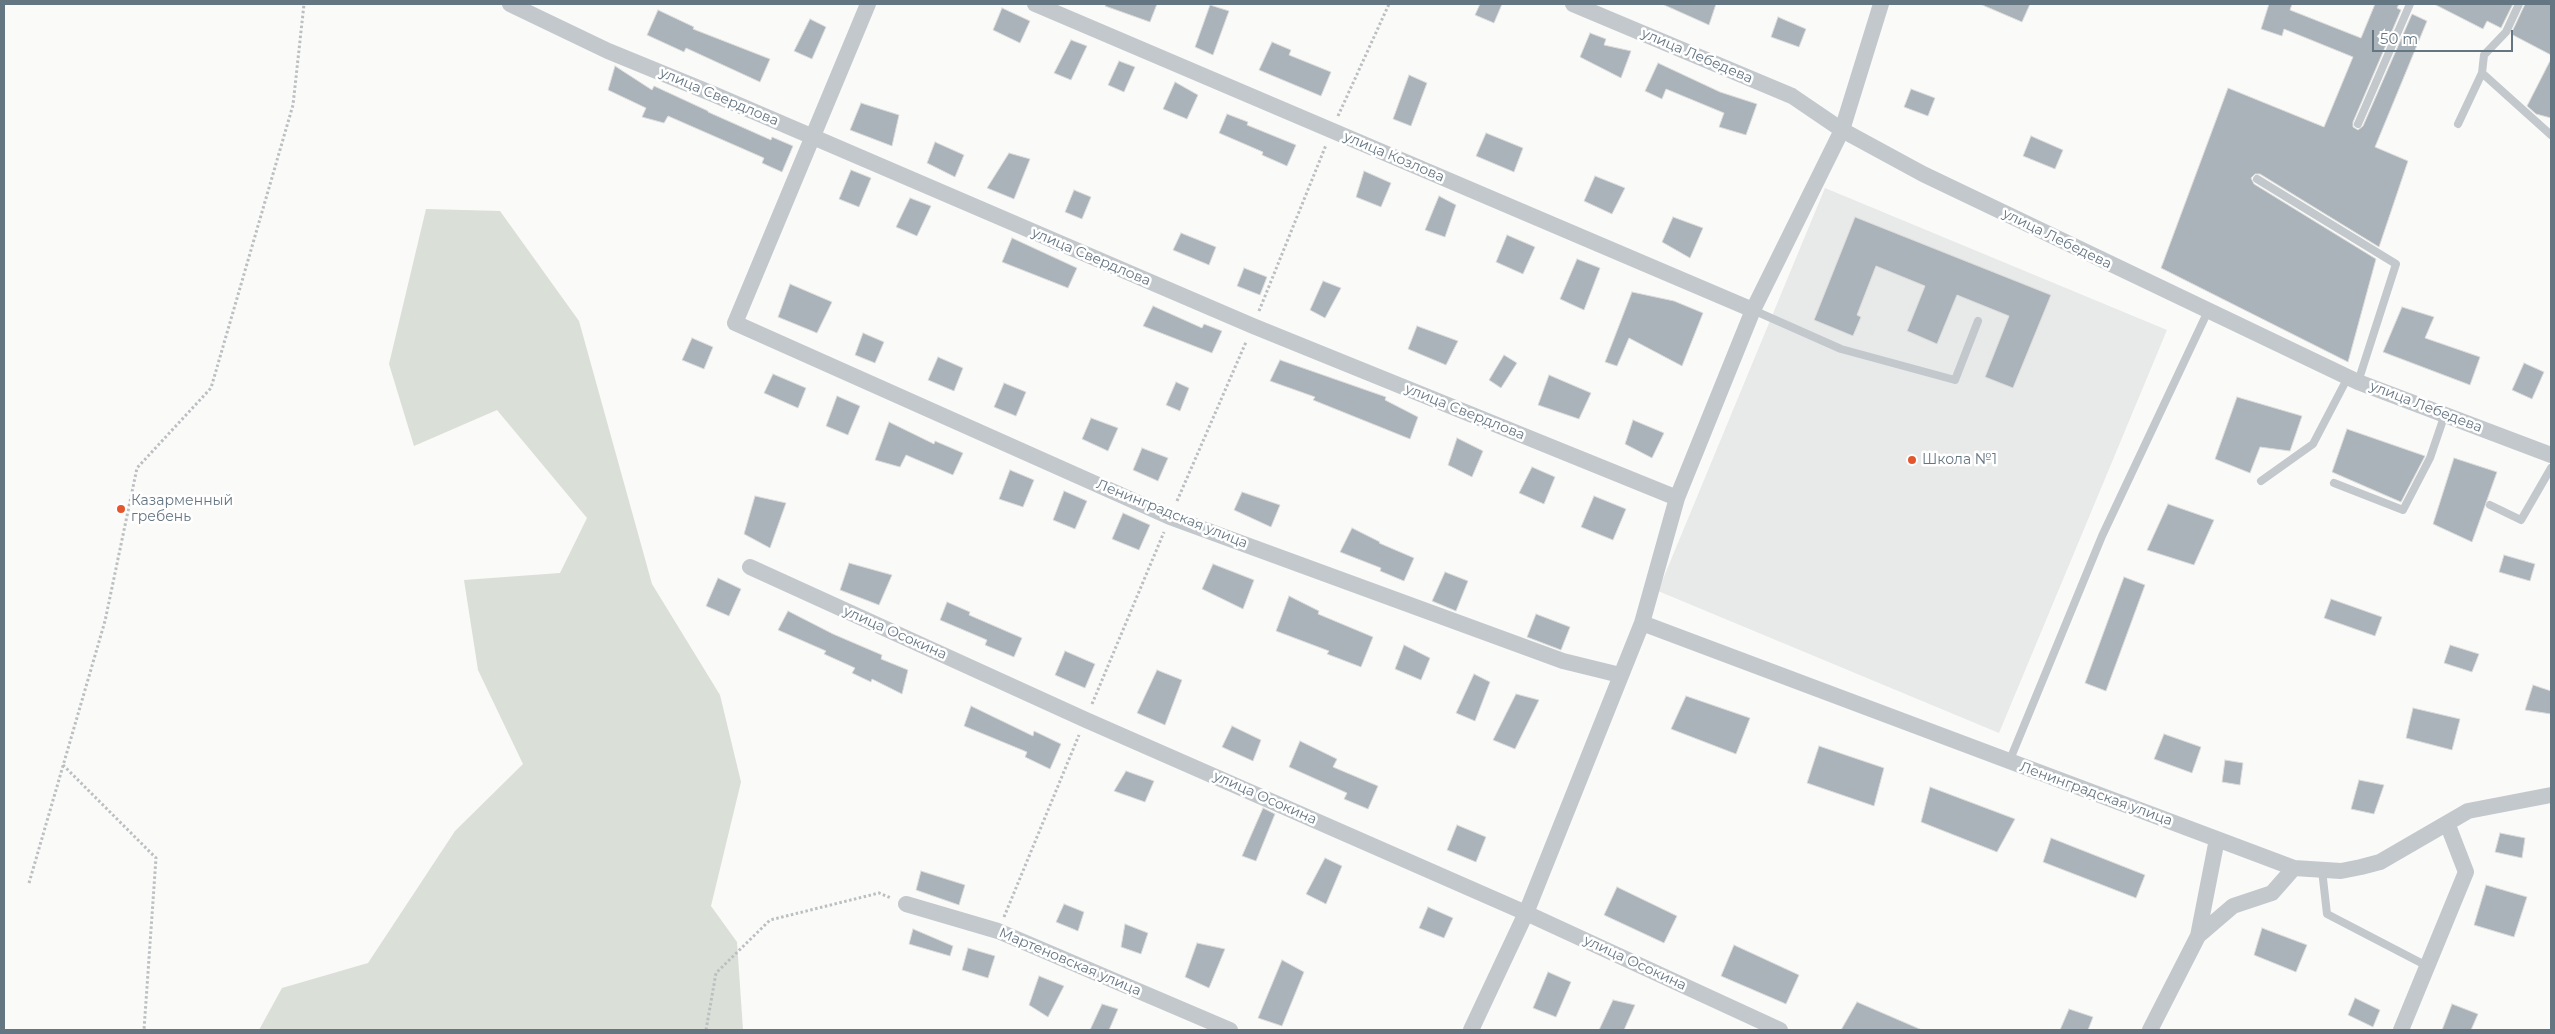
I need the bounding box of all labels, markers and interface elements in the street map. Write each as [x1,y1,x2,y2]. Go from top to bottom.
scale bar [2375,20,2516,52]
street label: улица Лебедева [1639,25,1755,87]
text: 50 m [2380,29,2418,48]
street label: улица Свердлова [657,64,781,130]
street label: улица Козлова [1341,128,1447,186]
street label: улица Лебедева [2000,205,2114,273]
street label: улица Свердлова [1029,224,1153,290]
street label: улица Лебедева [2367,378,2485,436]
street label: улица Свердлова [1403,380,1527,444]
place label: Школа №1 [1922,452,1997,468]
marker: Школа №1 [1906,454,1918,466]
street label: Ленинградская улица [1094,476,1250,552]
place label: Казарменный гребень [131,493,233,526]
marker: Казарменный гребень [115,503,127,515]
street label: улица Осокина [841,603,949,663]
street label: Ленинградская улица [2017,758,2175,830]
street label: улица Осокина [1211,768,1319,828]
street label: Мартеновская улица [996,924,1144,1000]
street label: улица Осокина [1581,932,1689,994]

